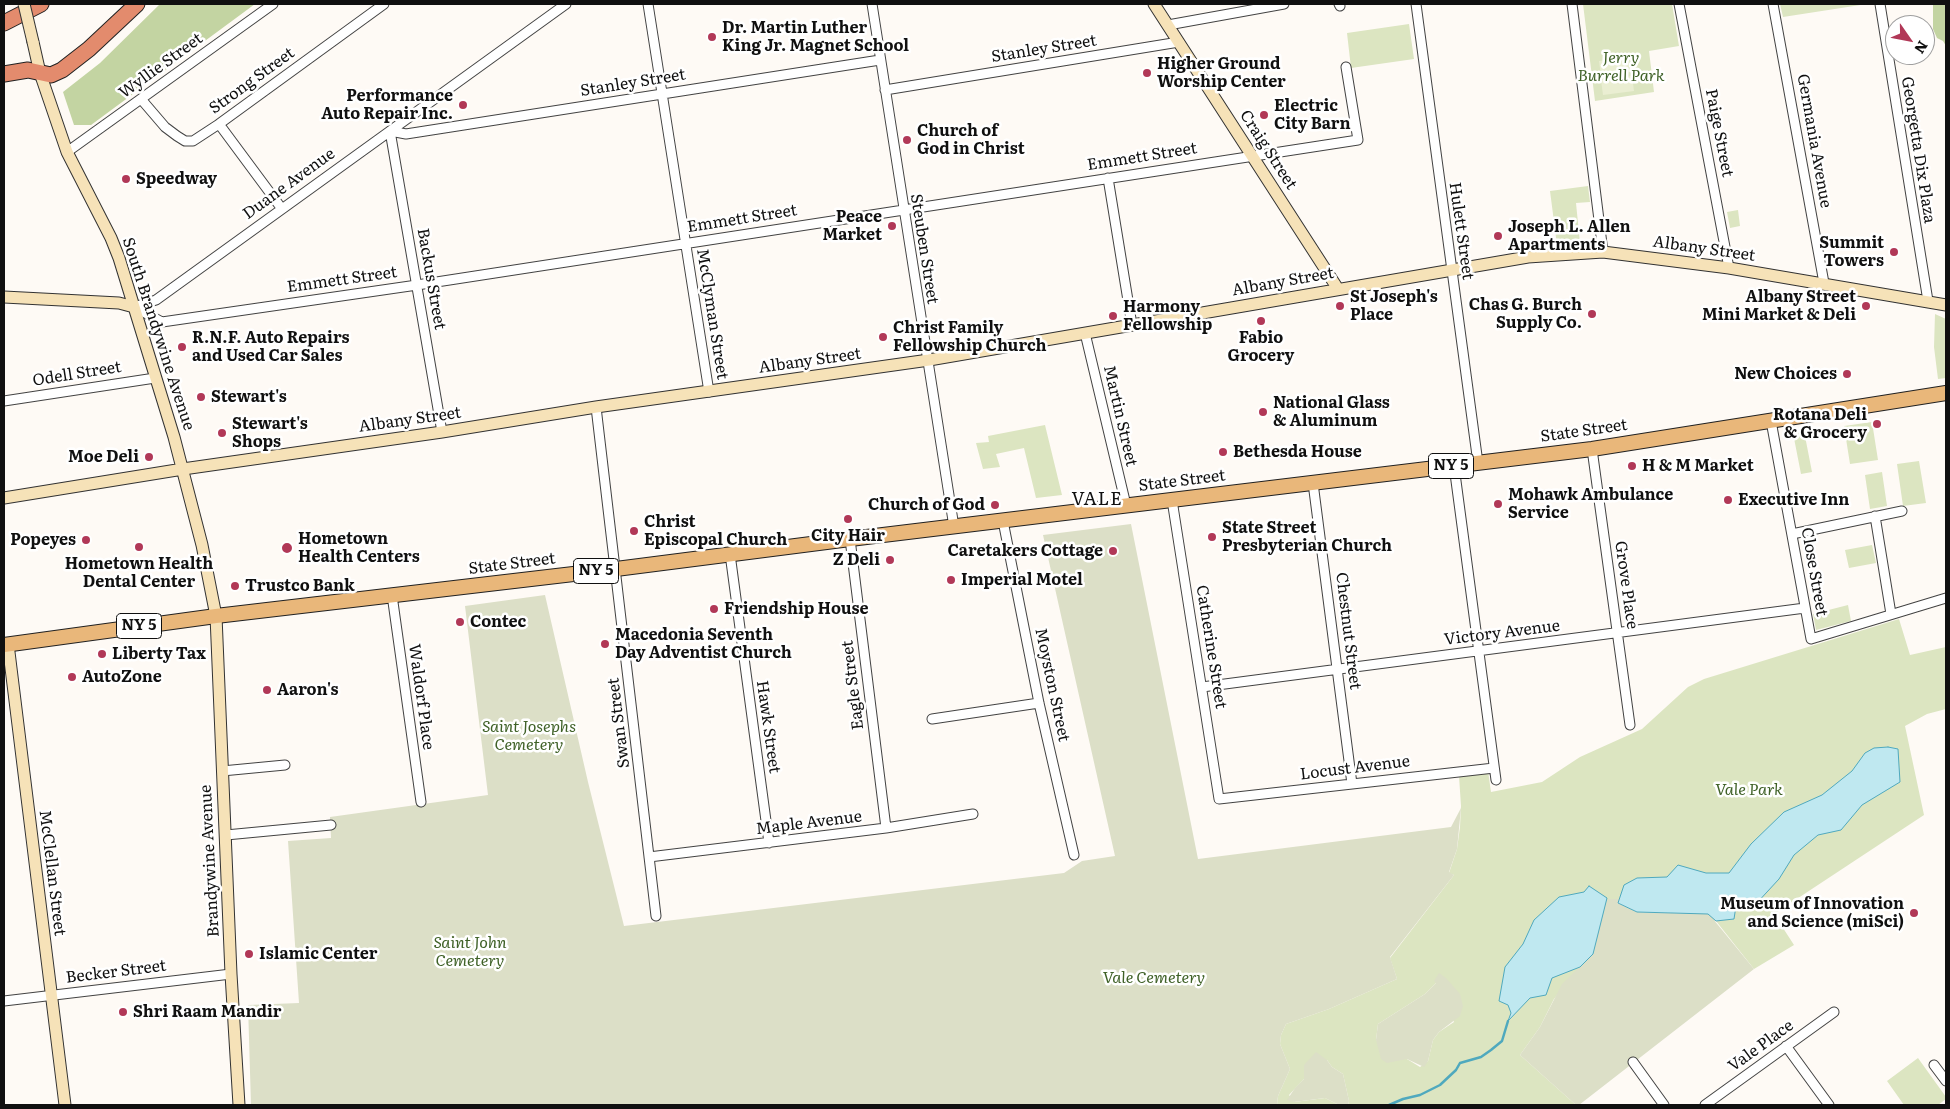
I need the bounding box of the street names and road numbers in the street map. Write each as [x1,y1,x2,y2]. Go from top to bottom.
street label: Wyllie Street [115,29,207,103]
street label: Stanley Street [990,31,1098,67]
street label: Strong Street [206,44,298,118]
street label: Stanley Street [579,65,687,101]
street label: Germania Avenue [1793,73,1835,209]
street label: Georgetta Dix Plaza [1897,75,1939,225]
street label: Paige Street [1701,87,1737,179]
street label: Craig Street [1235,107,1301,193]
street label: Emmett Street [1086,139,1198,175]
street label: Duane Avenue [239,144,339,224]
street label: Hulett Street [1445,181,1477,281]
street label: Steuben Street [906,193,942,305]
street label: Emmett Street [686,201,798,237]
street label: Backus Street [413,227,449,331]
street label: Albany Street [1652,232,1756,266]
street label: South Brandywine Avenue [118,235,198,433]
street label: McClyman Street [692,247,732,381]
street label: Emmett Street [286,263,398,297]
street label: Albany Street [1231,264,1335,300]
street label: Albany Street [758,344,862,378]
street label: Odell Street [31,358,123,390]
street label: Martin Street [1099,364,1141,468]
street label: Albany Street [358,403,462,437]
street label: State Street [1539,415,1629,447]
road number: NY 5 [1428,454,1474,478]
street label: State Street [1137,466,1227,496]
street label: Close Street [1797,526,1831,618]
street label: Grove Place [1610,540,1642,630]
street label: State Street [467,549,557,579]
road number: NY 5 [574,558,618,584]
street label: Chestnut Street [1331,571,1365,691]
street label: Catherine Street [1192,584,1230,710]
road number: NY 5 [116,614,162,638]
street label: Victory Avenue [1443,616,1561,650]
street label: Moyston Street [1031,626,1073,744]
street label: Eagle Street [838,639,868,731]
street label: Waldorf Place [404,643,438,751]
street label: Swan Street [604,677,634,769]
street label: Hawk Street [752,679,784,775]
street label: Locust Avenue [1299,752,1411,784]
street label: Brandywine Avenue [196,784,224,938]
street label: Maple Avenue [755,807,863,839]
street label: McClellan Street [35,809,69,937]
street label: Becker Street [65,956,167,988]
street label: Vale Place [1725,1016,1797,1076]

